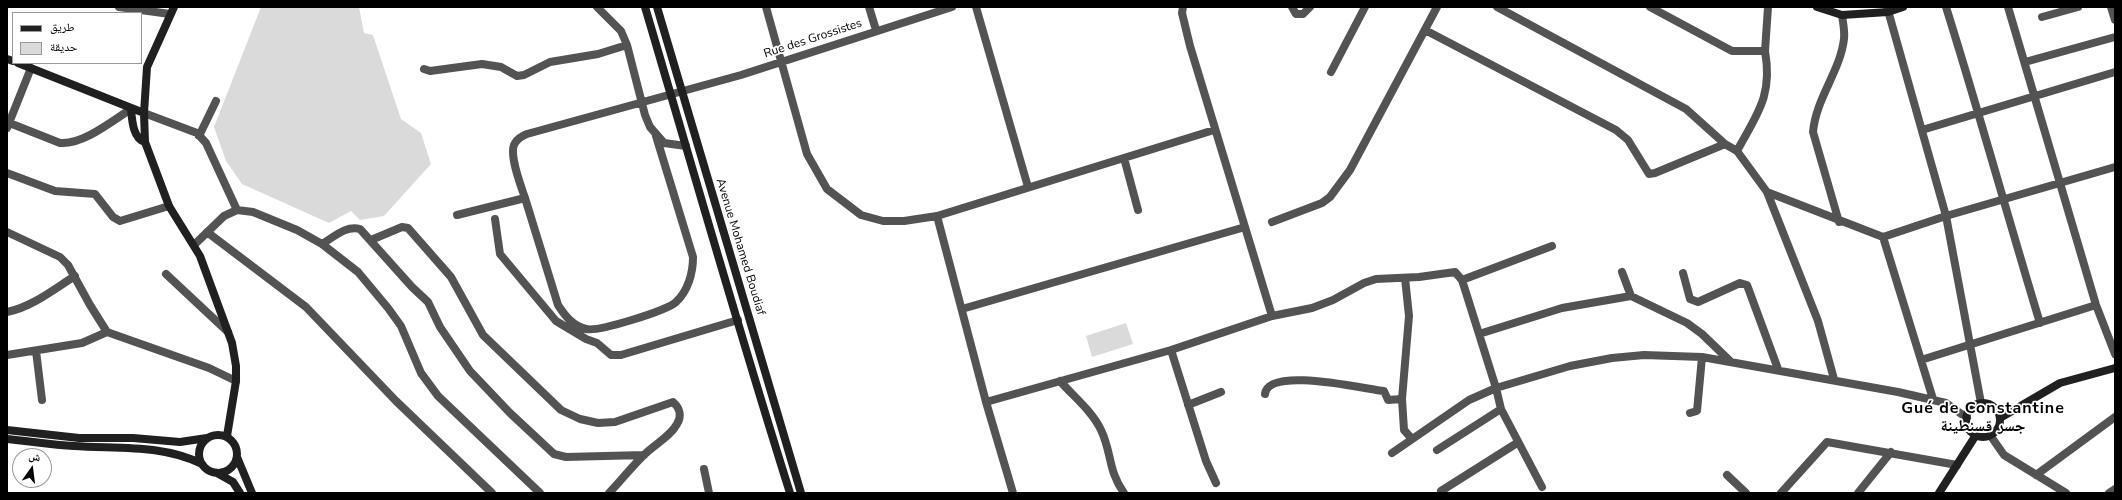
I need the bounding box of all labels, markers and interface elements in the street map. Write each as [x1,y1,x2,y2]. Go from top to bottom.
legend [12,12,142,64]
street label: Rue des Grossistes [762,16,864,62]
text: طريق [50,19,75,35]
text: حديقة [50,39,78,55]
street label: Avenue Mohamed Boudiaf [712,177,768,317]
district label: Gué de Constantine جسر قسنطينة [1901,399,2065,437]
north arrow [12,448,52,488]
text: ش [27,448,42,466]

